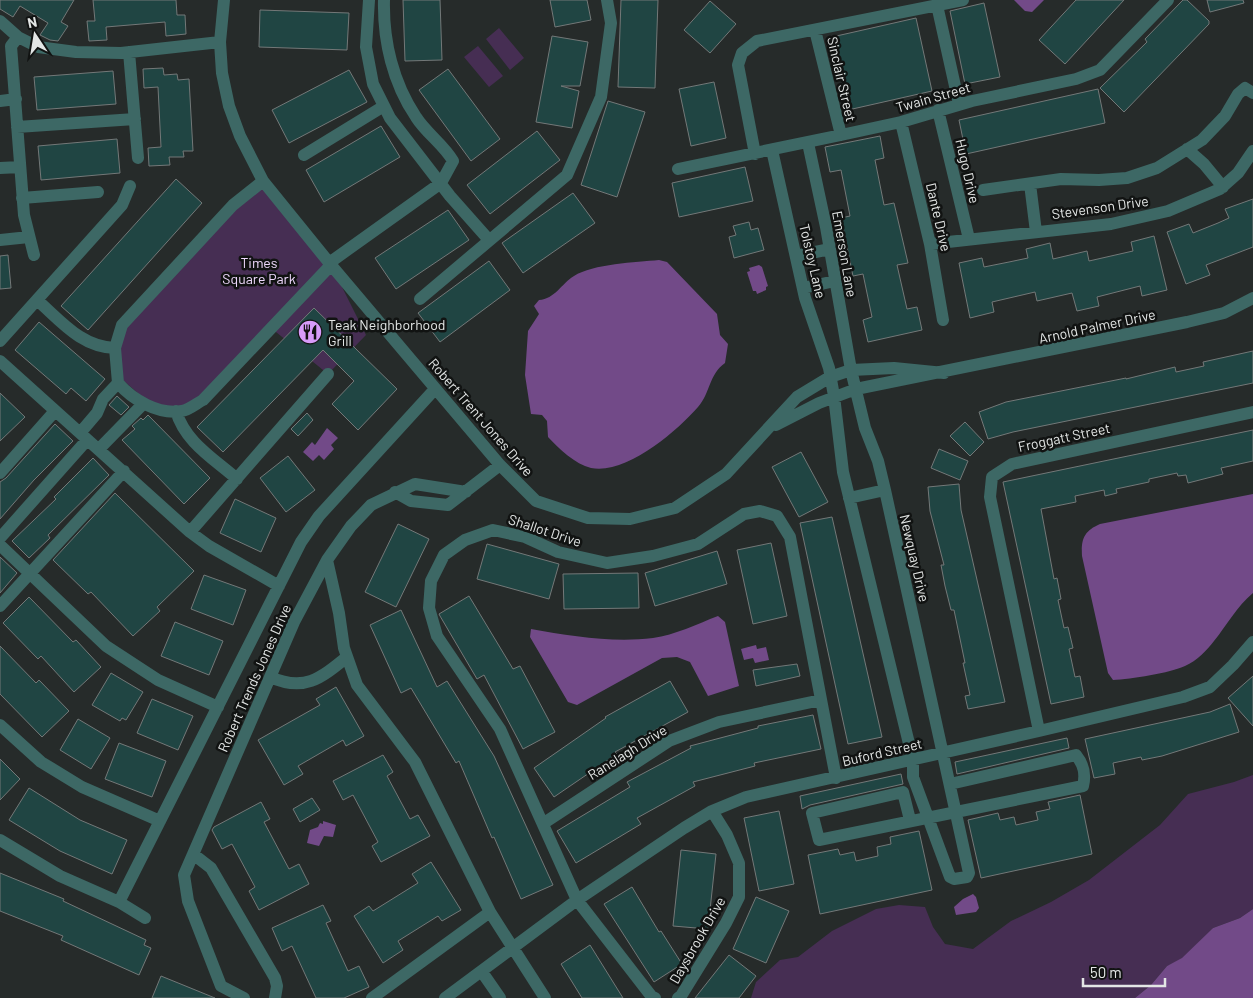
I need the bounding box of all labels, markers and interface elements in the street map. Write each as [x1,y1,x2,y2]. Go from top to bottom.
north arrow [10,10,60,60]
text: N [26,13,39,31]
street label: Sinclair Street [824,35,860,123]
street label: Twain Street [894,78,972,116]
street label: Hugo Drive [952,137,984,205]
street label: Dante Drive [923,181,955,253]
street label: Stevenson Drive [1050,192,1150,222]
street label: Emerson Lane [829,210,861,298]
street label: Tolstoy Lane [796,222,830,300]
park label: Times Square Park [222,254,296,287]
street label: Arnold Palmer Drive [1037,305,1157,347]
place label: Teak Neighborhood Grill [328,316,446,349]
restaurant icon: Teak Neighborhood Grill [297,319,323,345]
street label: Robert Trent Jones Drive [425,355,537,479]
street label: Froggatt Street [1016,419,1112,455]
street label: Shallot Drive [506,510,584,550]
street label: Newquay Drive [897,513,933,603]
street label: Robert Trends Jones Drive [214,601,294,755]
street label: Ranelagh Drive [584,721,670,783]
street label: Buford Street [840,735,924,769]
street label: Daysbrook Drive [665,894,729,986]
scale bar [1083,956,1166,988]
text: 50 m [1090,963,1122,981]

